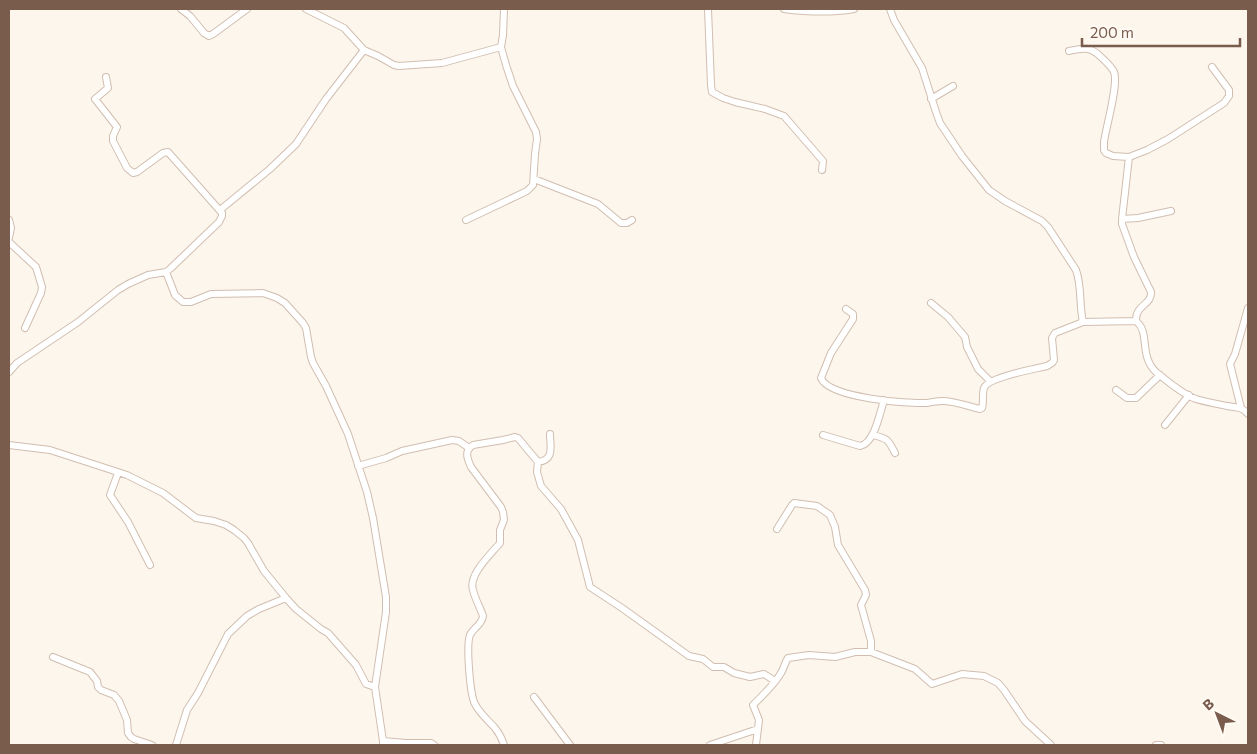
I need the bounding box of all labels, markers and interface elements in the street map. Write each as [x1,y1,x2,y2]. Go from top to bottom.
scale bar [1082,15,1240,47]
text: 200 m [1090,23,1134,41]
north arrow [1192,689,1242,739]
text: B [1199,695,1217,713]

